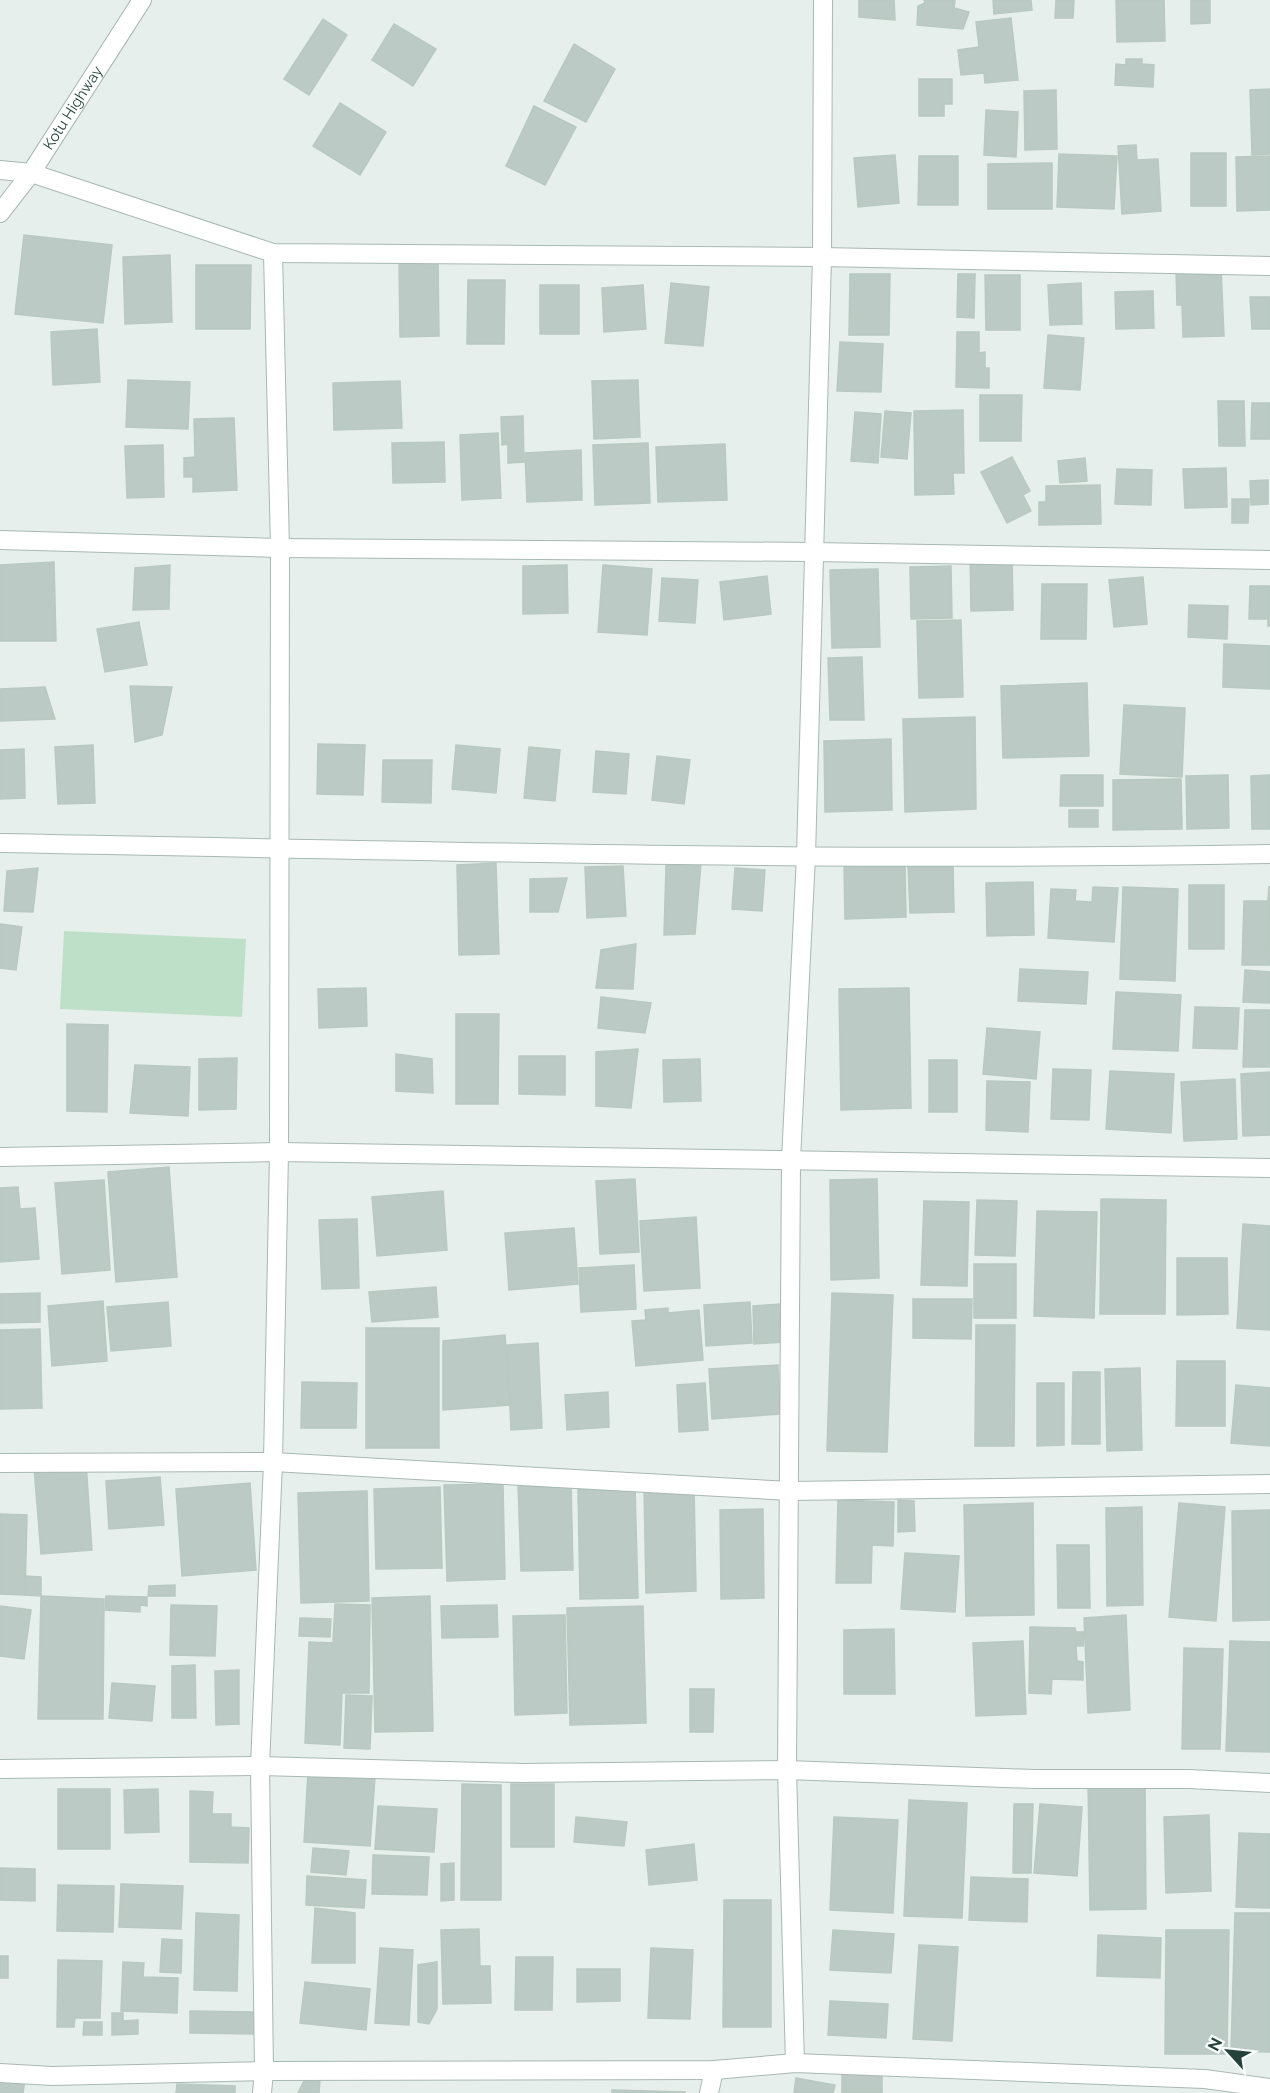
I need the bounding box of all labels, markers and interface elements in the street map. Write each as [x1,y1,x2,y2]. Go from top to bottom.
street label: Kotu Highway [39,63,106,153]
north arrow [1198,2021,1258,2081]
text: N [1204,2035,1226,2054]

